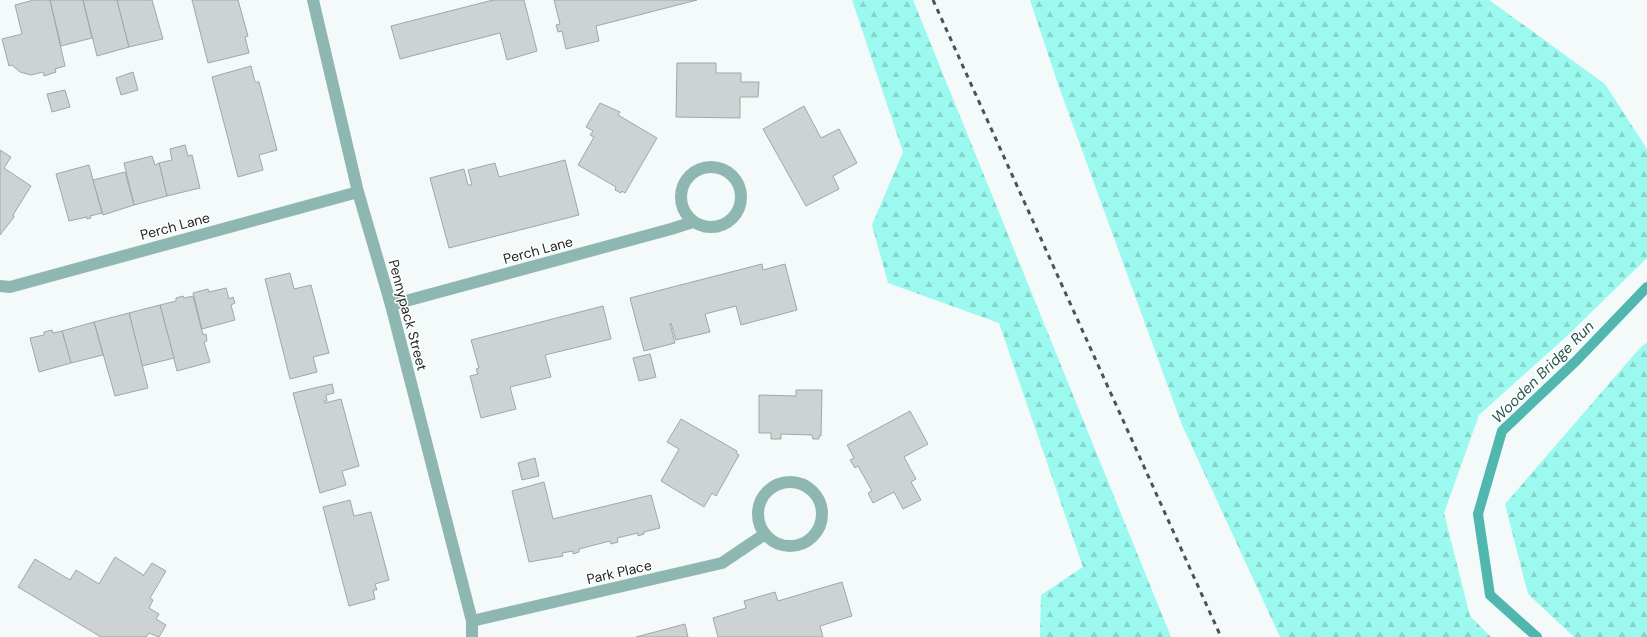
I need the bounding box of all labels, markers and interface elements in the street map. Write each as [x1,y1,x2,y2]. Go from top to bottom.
street label: Perch Lane [138,208,212,244]
street label: Perch Lane [501,232,575,268]
street label: Pennypack Street [385,258,431,372]
water label: Wooden Bridge Run [1488,316,1599,427]
street label: Park Place [585,556,653,588]

